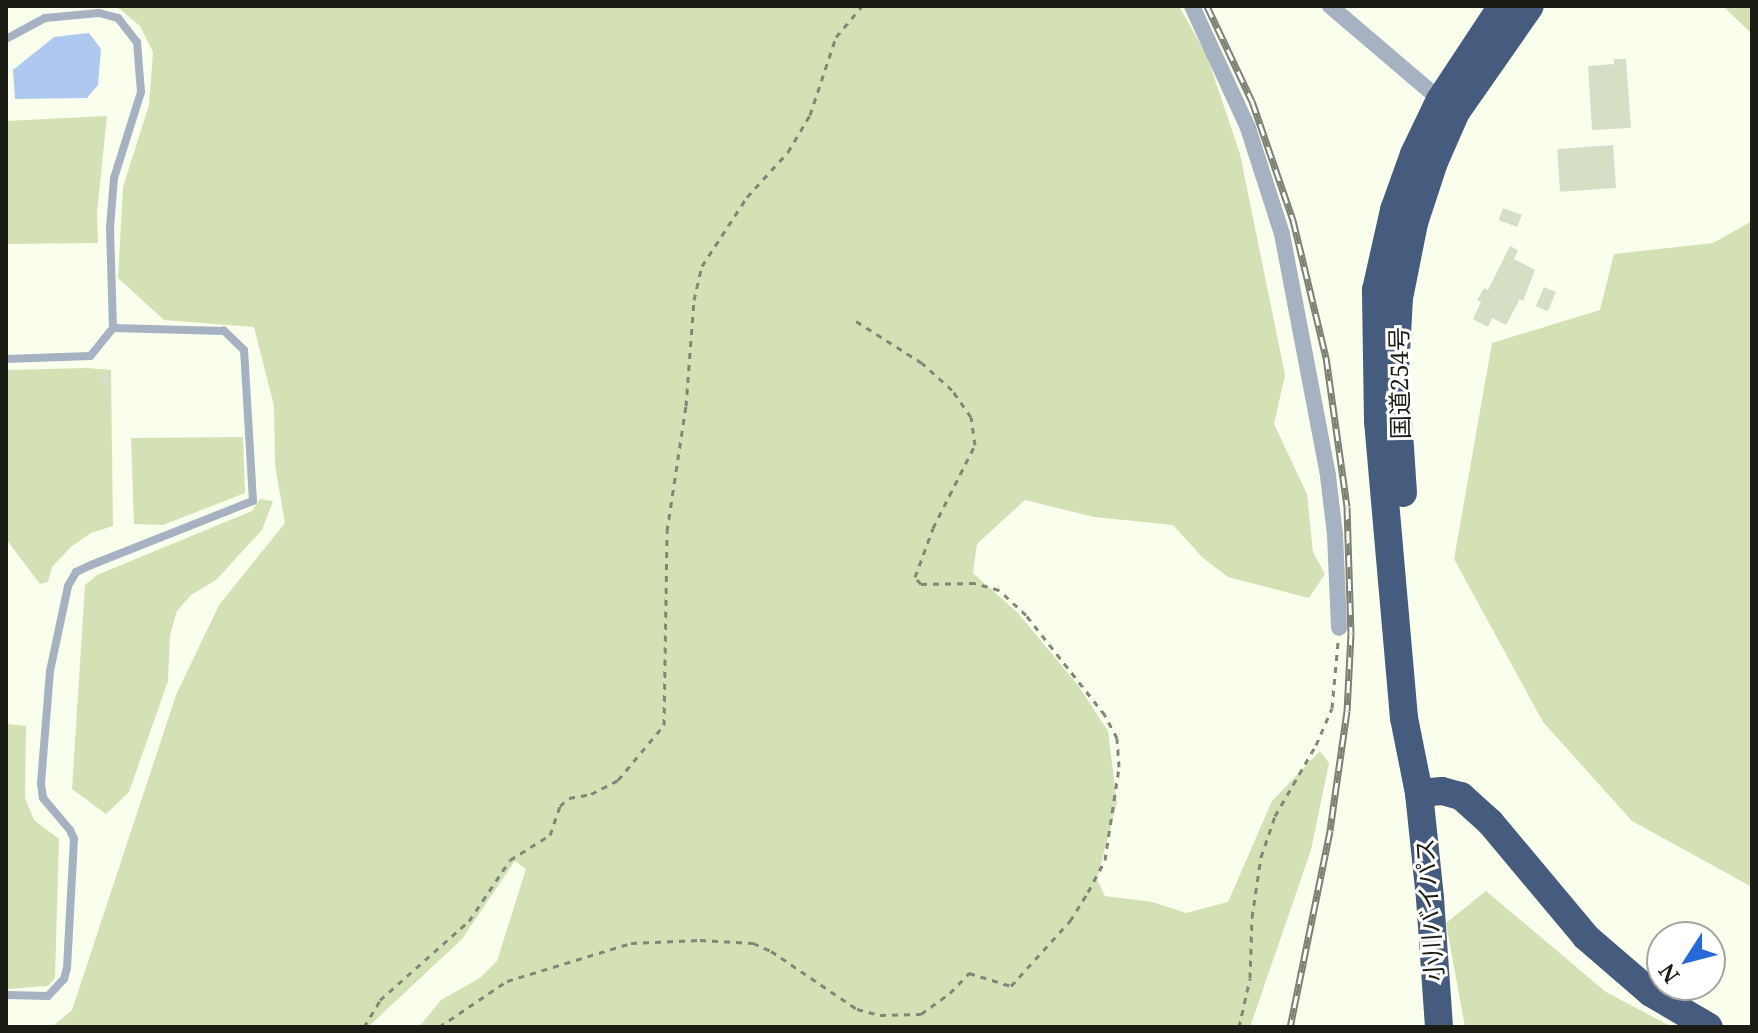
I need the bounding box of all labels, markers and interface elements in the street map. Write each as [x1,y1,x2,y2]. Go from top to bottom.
street label: 国道254号 [1384,327,1414,439]
street label: 小川バイパス [1410,837,1448,983]
north arrow [1646,921,1726,1001]
text: N [1651,958,1685,990]

